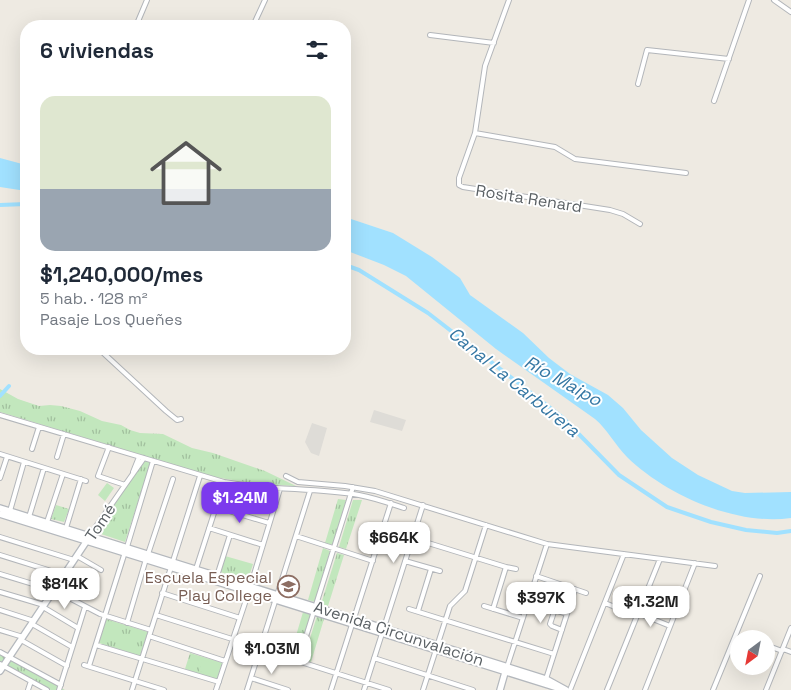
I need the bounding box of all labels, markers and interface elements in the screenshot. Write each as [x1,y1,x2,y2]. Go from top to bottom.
icon: filters [303,36,331,64]
text: 6 viviendas [40,37,154,64]
icon: home [141,128,231,218]
street label: Rosita Renard [474,180,584,217]
text: $1,240,000/mes [40,261,203,288]
text: 5 hab. · 128 m² [40,288,148,309]
text: Pasaje Los Queñes [40,309,182,330]
water label: Canal La Carburera [444,322,585,442]
water label: Río Maipo [521,350,607,412]
pin: $1.24M [199,482,281,524]
text: $1.24M [212,487,268,508]
street label: Tomé [80,499,121,545]
pin: $664K [359,522,429,564]
text: $664K [369,527,419,548]
place label: Escuela Especial Play College [145,567,272,606]
pin: $814K [30,568,100,610]
text: $814K [42,573,88,594]
school or university icon: Escuela Especial Play College [276,574,300,598]
pin: $397K [506,582,576,624]
pin: $1.32M [610,586,692,628]
text: $397K [517,587,565,608]
text: $1.32M [623,591,679,612]
street label: Avenida Circunvalación [311,596,486,671]
north arrow [730,630,775,675]
map controls [730,630,775,675]
pin: $1.03M [231,632,313,675]
text: $1.03M [244,638,300,659]

